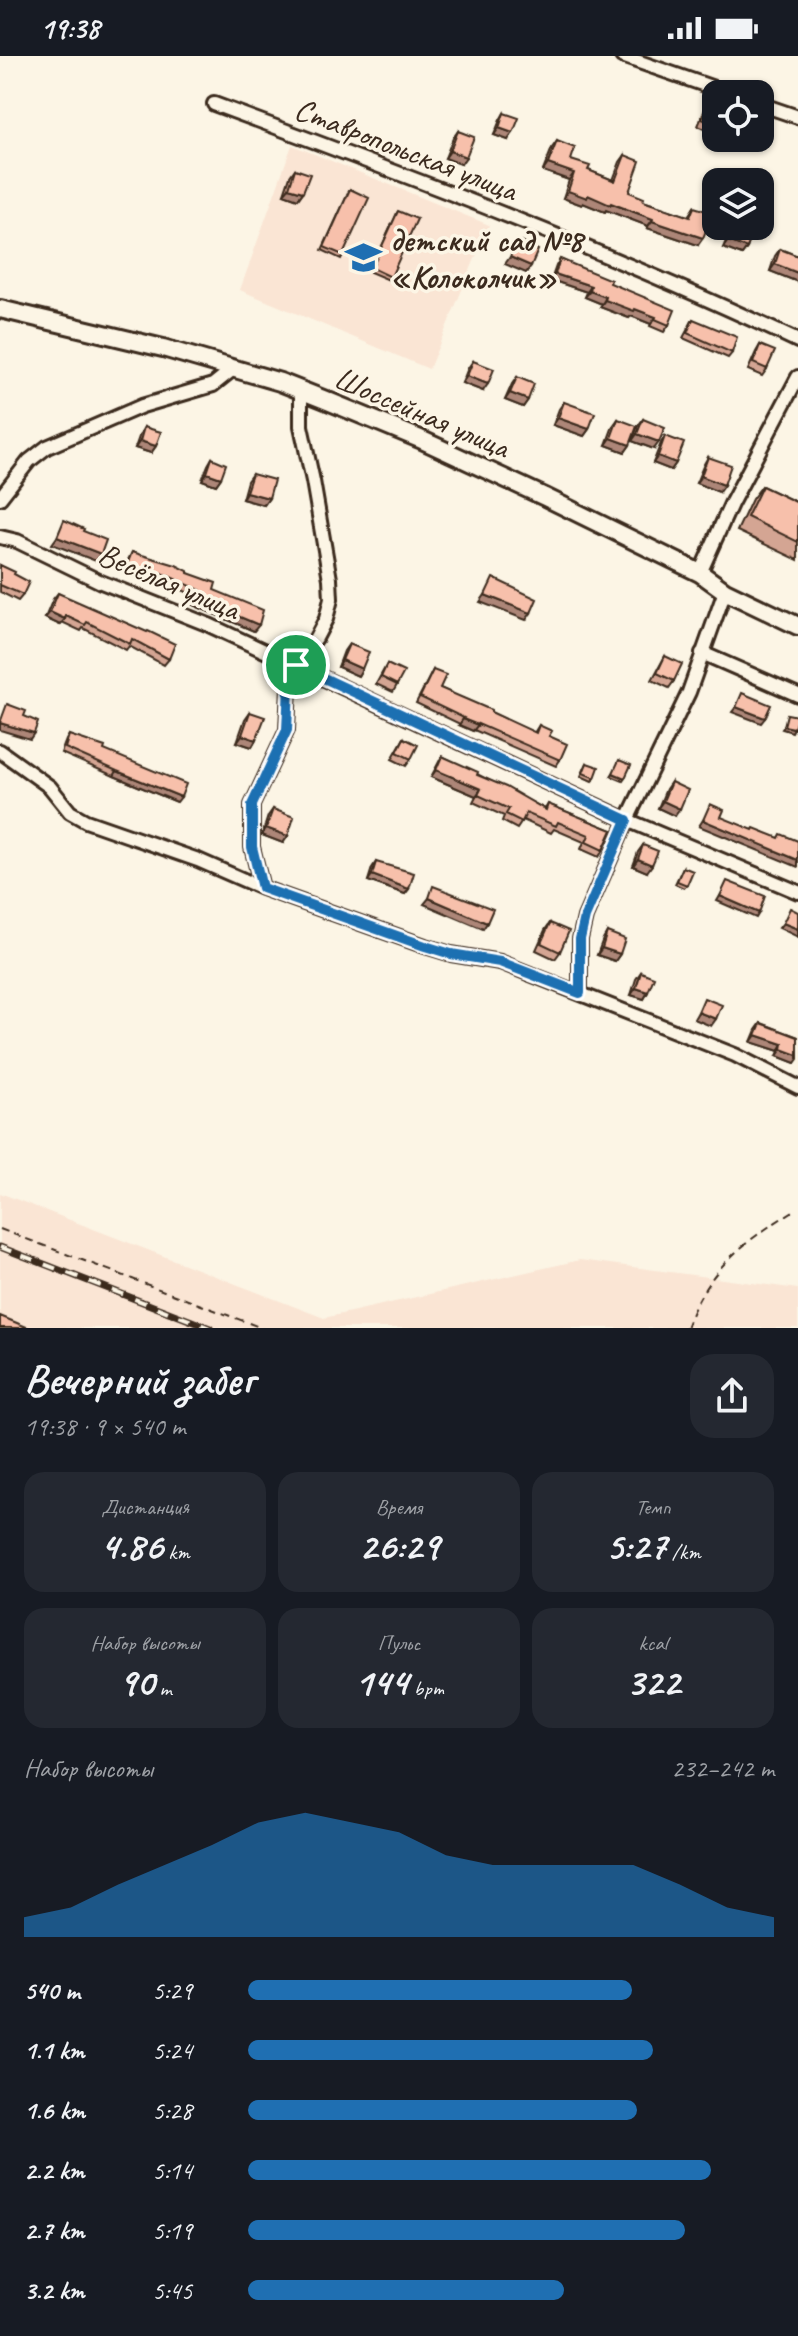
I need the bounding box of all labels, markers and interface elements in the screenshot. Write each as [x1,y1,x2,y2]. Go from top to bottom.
text: 19:38 [40,9,100,47]
map controls [702,80,774,240]
button: locate [702,80,774,152]
street label: Ставропольская улица [289,88,525,211]
button: layers [702,168,774,240]
place label: детский сад №8 «Колоколчик» [390,220,586,298]
school or university icon: детский сад №8 «Колоколчик» [345,239,383,277]
street label: Шоссейная улица [328,357,518,469]
street label: Весёлая улица [92,533,248,630]
pin [262,631,330,699]
icon: arrive [274,643,318,687]
text: Вечерний забег [24,1352,254,1407]
button: share [690,1354,774,1438]
text: 19:38 · 9 × 540 m [24,1410,185,1443]
text: Дистанция [101,1493,189,1521]
text: Время [376,1493,422,1521]
text: Темп [635,1493,671,1521]
text: 4.86 [100,1521,163,1571]
text: 26:29 [359,1521,439,1571]
text: 5:27 [605,1521,667,1571]
text: km [163,1538,190,1566]
text: /km [667,1538,701,1566]
text: Набор высоты [90,1629,200,1657]
text: Пульс [378,1629,420,1657]
text: kcal [638,1629,668,1657]
text: 90 [118,1657,154,1707]
text: 144 [354,1657,408,1707]
text: 322 [626,1657,680,1707]
text: m [154,1674,172,1702]
text: bpm [408,1674,444,1702]
text: Набор высоты [24,1752,153,1785]
text: 232–242 m [671,1752,774,1785]
text: 540 m [24,1974,80,2007]
text: 5:29 [152,1974,192,2007]
text: 1.1 km [24,2034,84,2067]
text: 5:24 [152,2034,192,2067]
text: 1.6 km [24,2094,85,2127]
text: 5:28 [152,2094,192,2127]
text: 2.2 km [24,2154,84,2187]
text: 5:14 [152,2154,192,2187]
text: 2.7 km [24,2214,84,2247]
text: 5:19 [152,2214,192,2247]
text: 3.2 km [24,2274,84,2307]
text: 5:45 [152,2274,192,2307]

